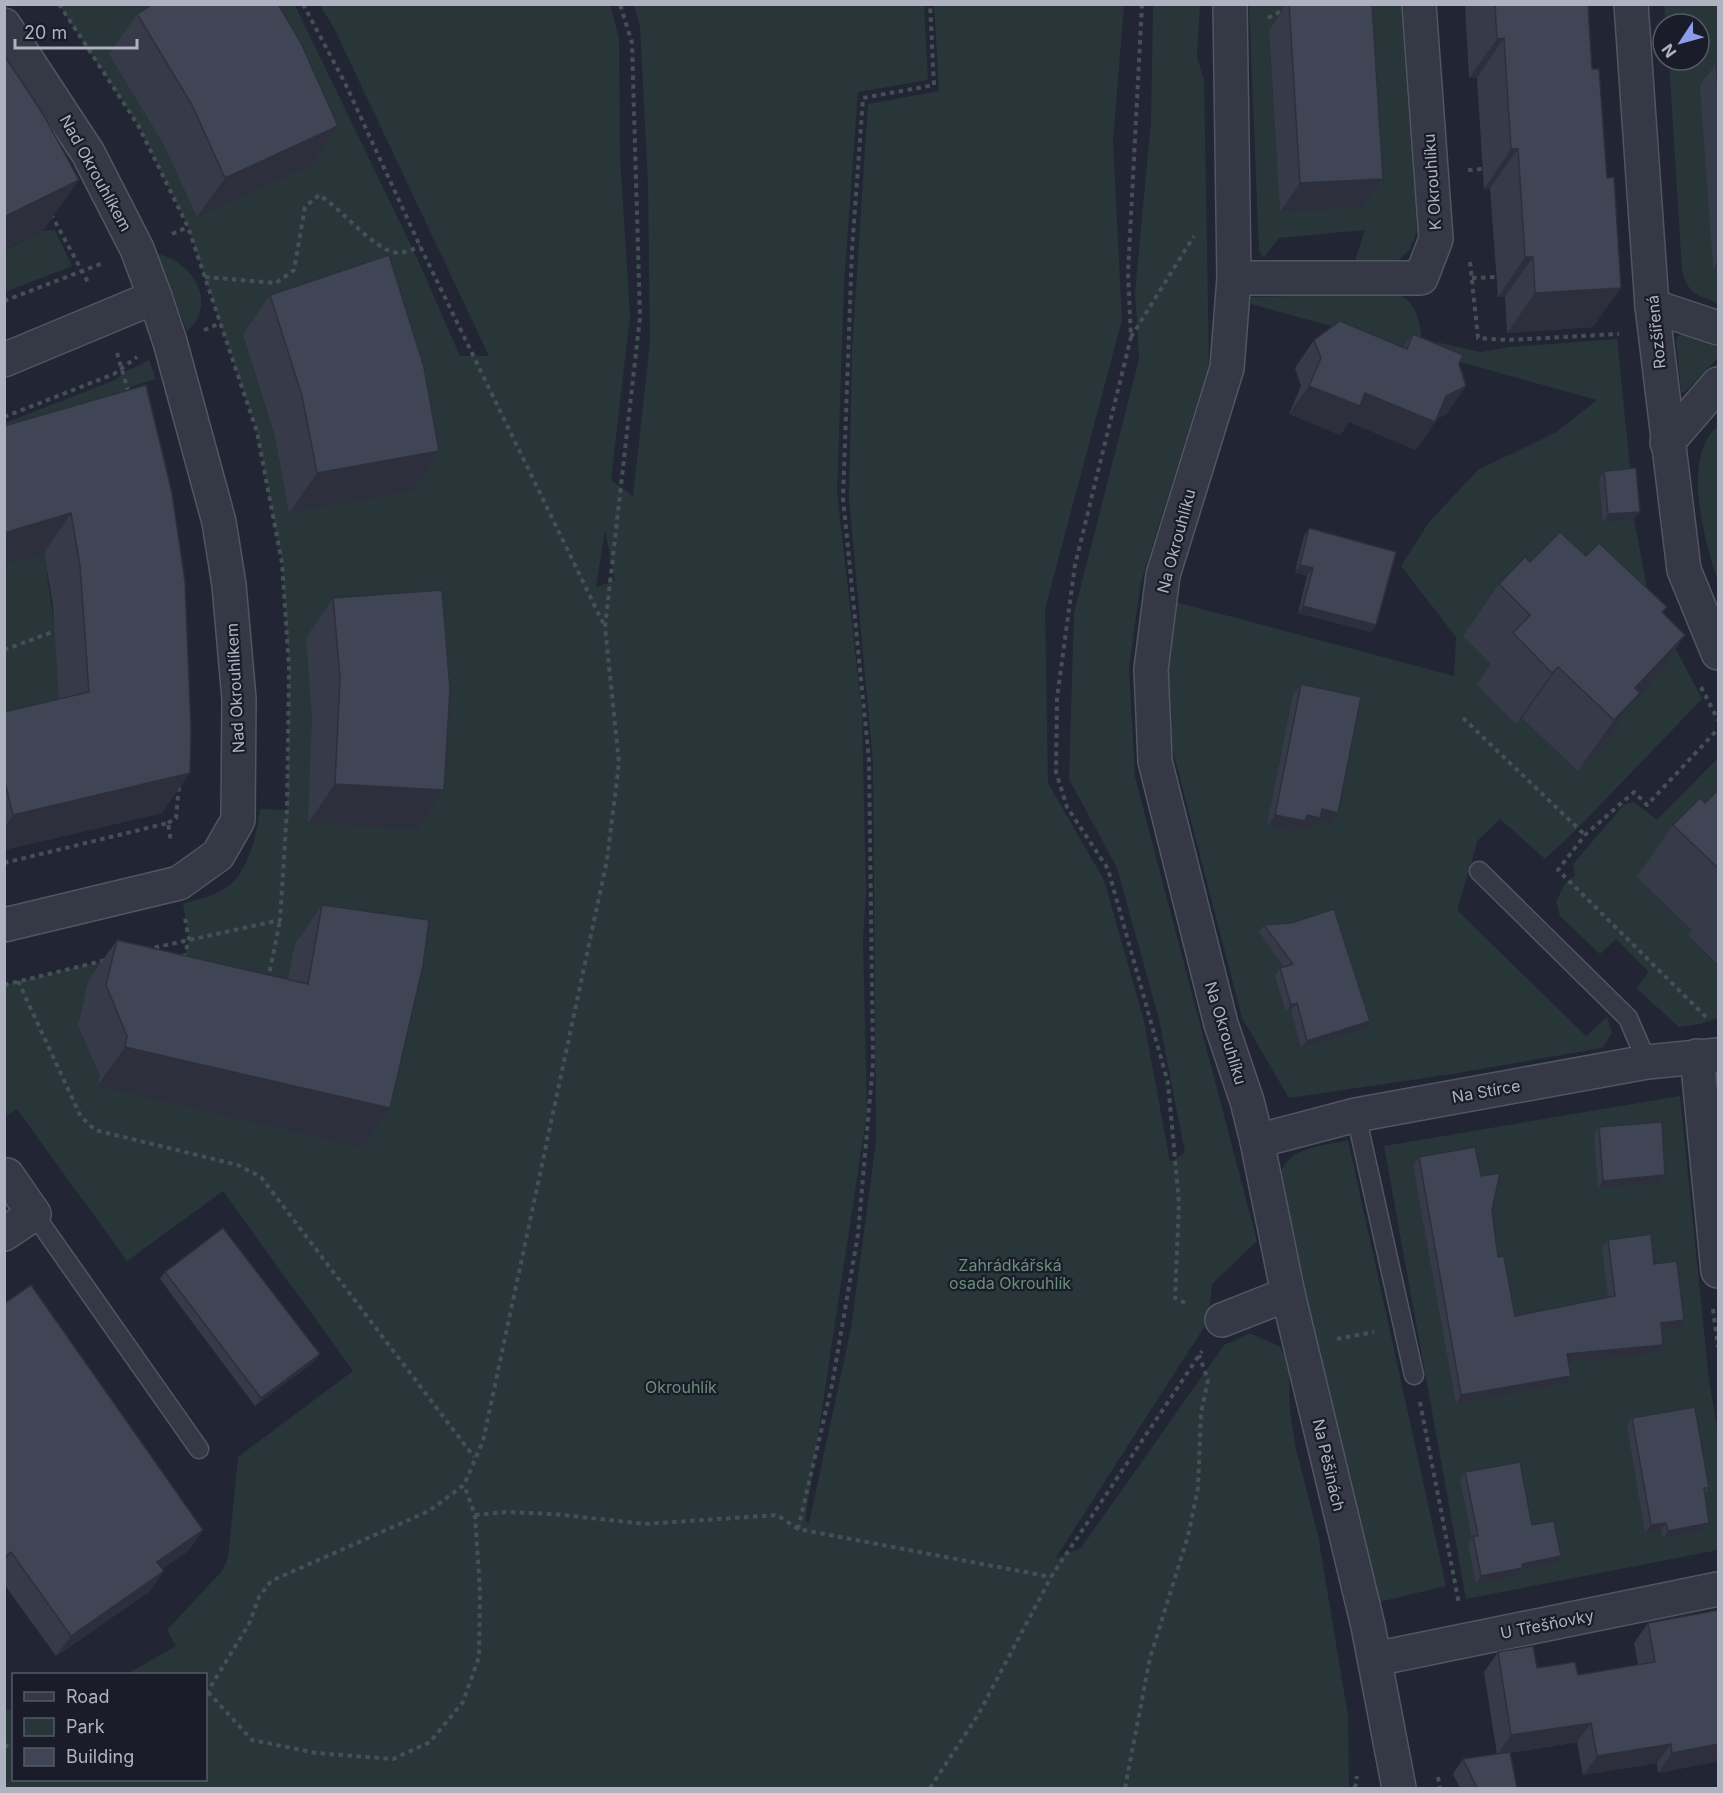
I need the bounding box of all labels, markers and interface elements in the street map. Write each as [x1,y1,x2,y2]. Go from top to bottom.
scale bar [15,12,136,50]
north arrow [1651,12,1711,72]
text: 20 m [24,22,67,43]
text: N [1657,40,1681,62]
street label: Nad Okrouhlíkem [56,111,136,235]
street label: K Okrouhlíku [1419,133,1445,231]
street label: Rozšířená [1642,294,1670,370]
street label: Na Okrouhlíku [1153,487,1199,595]
street label: Nad Okrouhlíkem [222,622,248,754]
street label: Na Okrouhlíku [1201,979,1251,1087]
street label: Na Stírce [1450,1075,1522,1107]
park label: Zahrádkářská osada Okrouhlík [949,1255,1071,1293]
park label: Okrouhlík [645,1377,717,1397]
street label: Na Pěšinách [1309,1417,1349,1513]
street label: U Třešňovky [1498,1605,1596,1643]
legend [12,1673,207,1781]
text: Road [66,1686,109,1707]
text: Park [66,1716,105,1737]
text: Building [66,1746,134,1767]

